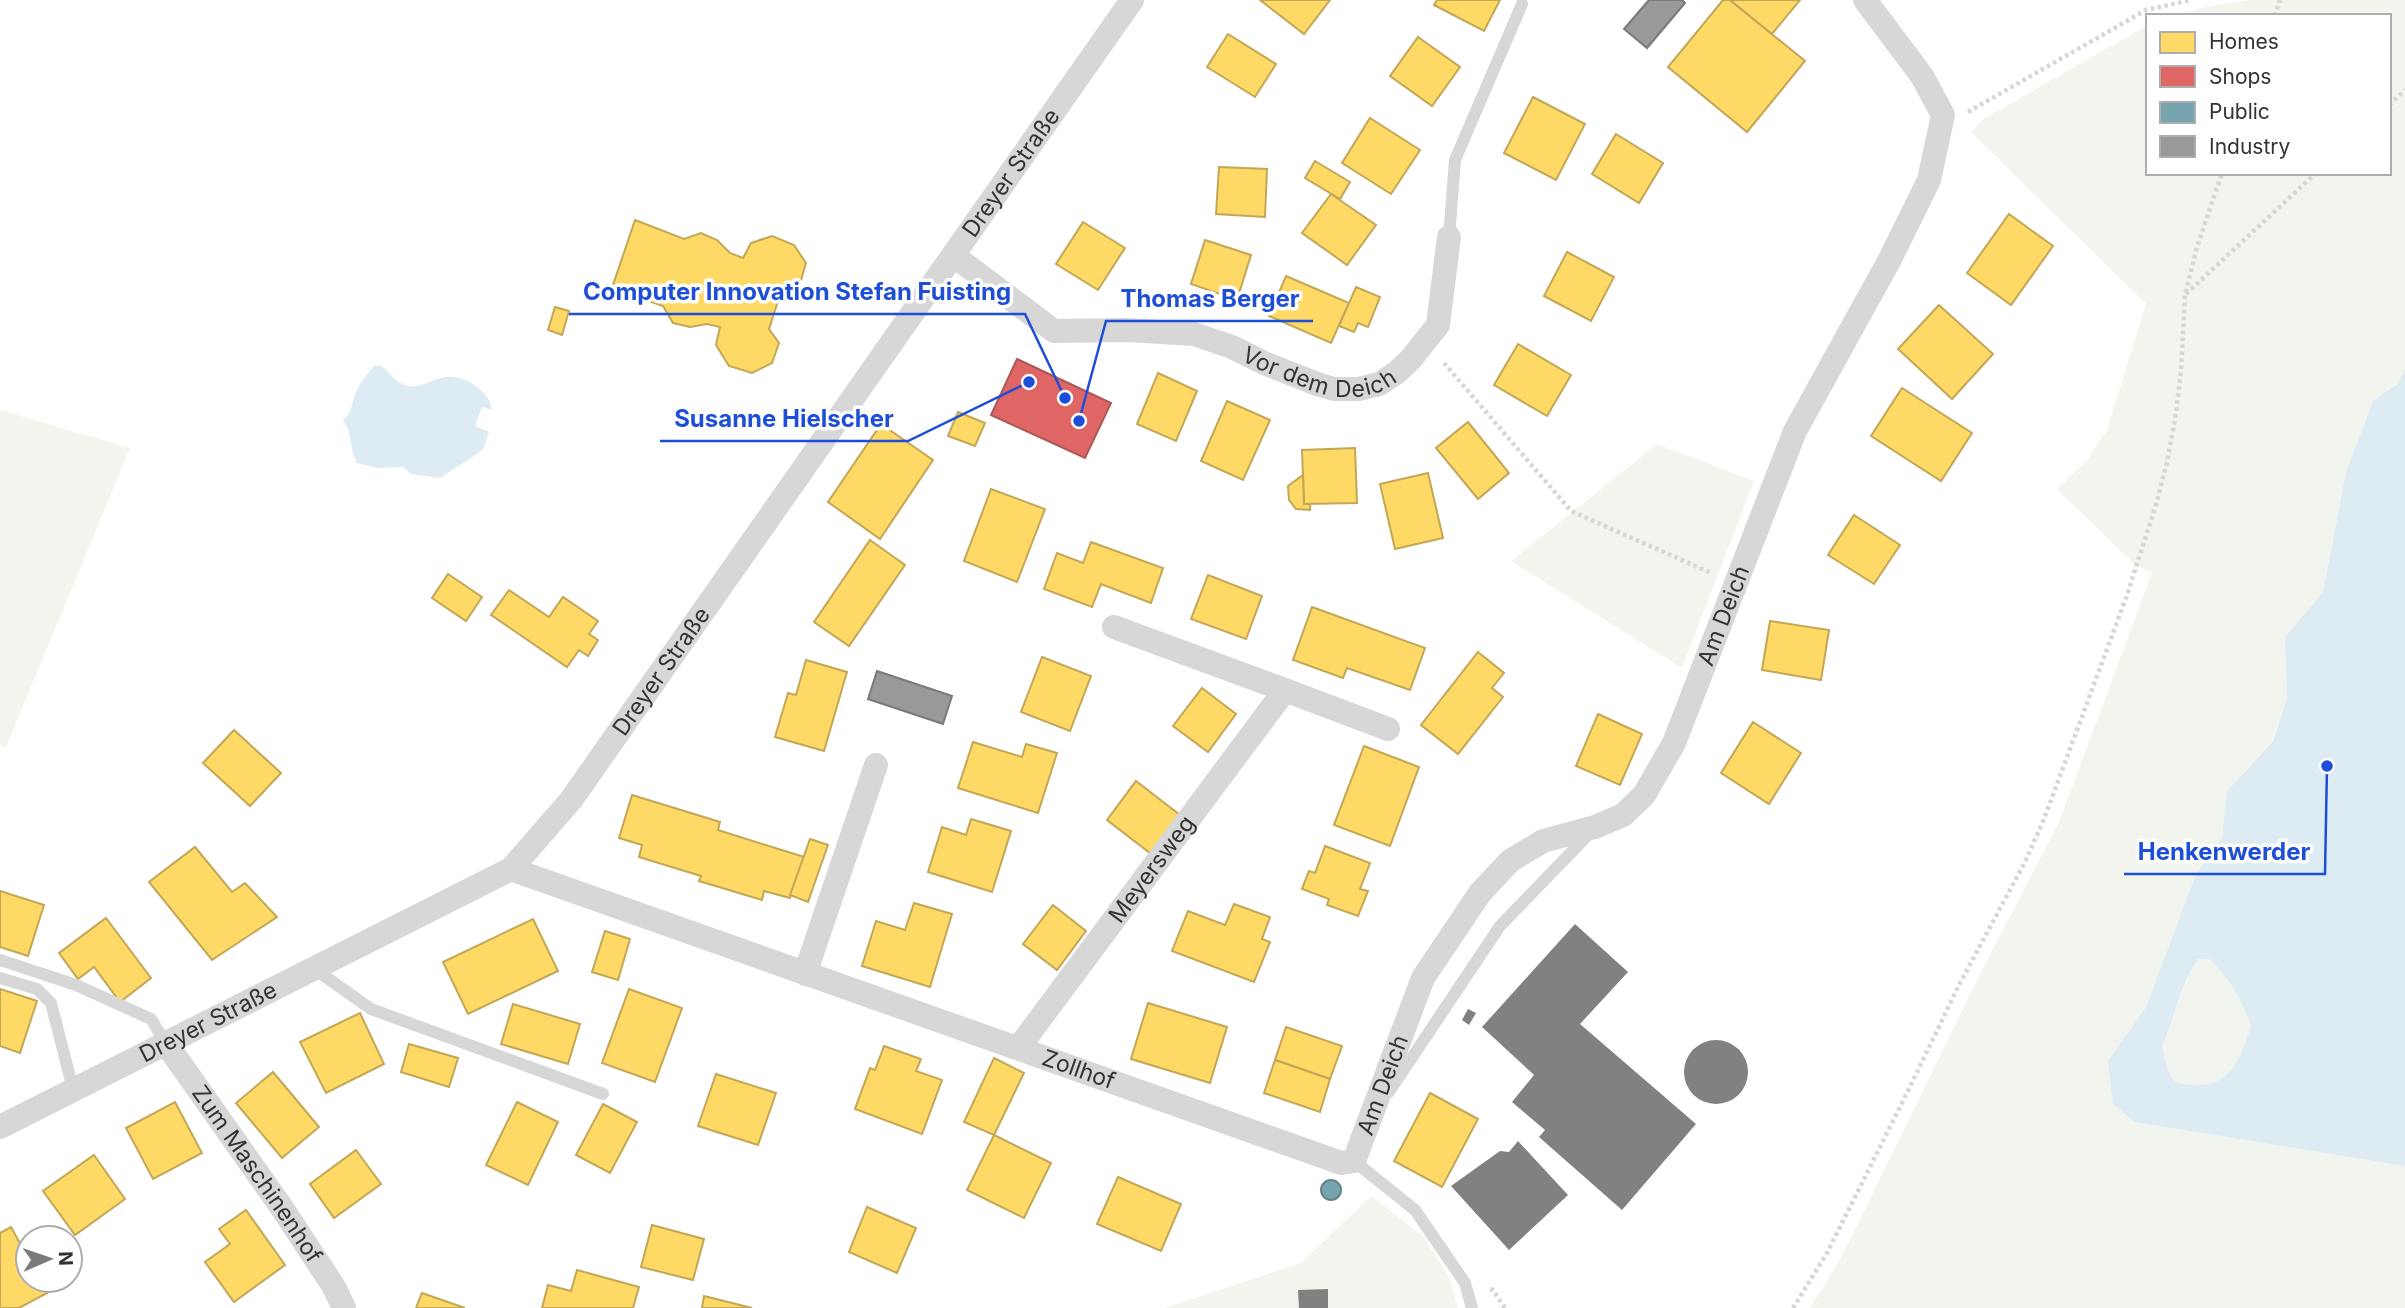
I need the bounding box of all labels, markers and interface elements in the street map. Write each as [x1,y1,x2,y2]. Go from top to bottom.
legend [2146,14,2391,175]
text: Homes [2209,29,2279,54]
text: Shops [2209,64,2271,89]
text: Public [2209,99,2270,124]
street label: Dreyer Straße [956,103,1066,242]
text: Industry [2209,134,2291,159]
callout: Computer Innovation Stefan Fuisting [569,269,1025,314]
callout: Thomas Berger [1106,276,1313,321]
text: Computer Innovation Stefan Fuisting [583,277,1011,306]
text: Thomas Berger [1120,284,1300,313]
street label: Vor dem Deich [1238,341,1401,403]
callout: Susanne Hielscher [660,396,908,441]
text: Susanne Hielscher [674,404,894,433]
street label: Am Deich [1691,562,1755,670]
street label: Dreyer Straße [607,602,716,741]
street label: Meyersweg [1103,810,1201,928]
callout: Henkenwerder [2124,829,2325,874]
text: Henkenwerder [2138,837,2311,866]
street label: Dreyer Straße [135,976,281,1068]
street label: Am Deich [1351,1031,1414,1139]
street label: Zollhof [1039,1044,1119,1095]
street label: Zum Maschinenhof [186,1080,328,1268]
north arrow [14,1224,84,1294]
text: N [54,1251,77,1266]

